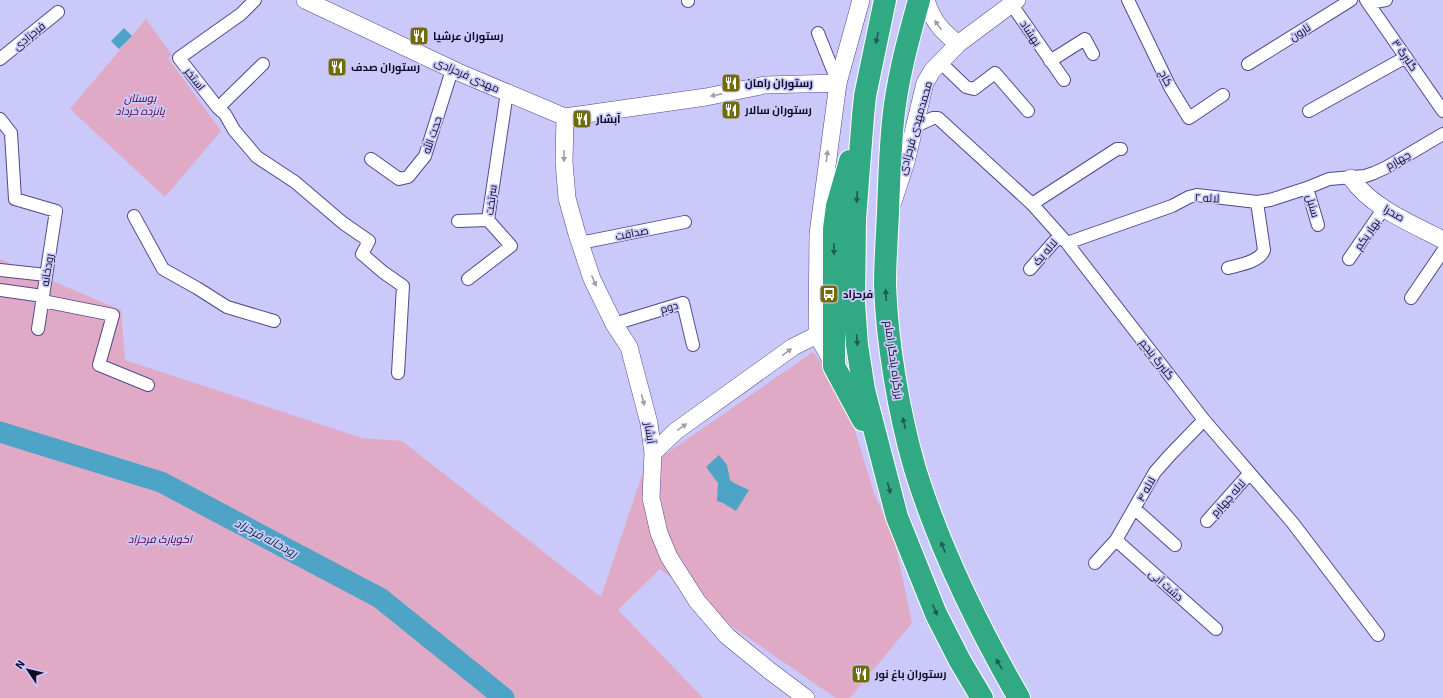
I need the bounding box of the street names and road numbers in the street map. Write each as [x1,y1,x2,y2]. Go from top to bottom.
street label: فرحزادی [8,16,50,56]
street label: بهشاد [1015,16,1047,50]
street label: نارون [1285,18,1315,46]
street label: گلبرگ ۳ [1387,35,1423,75]
street label: مهدی فرحزادی [431,52,503,98]
street label: استخر [179,62,211,95]
street label: کاج [1153,66,1179,90]
street label: محمدمهدی فرحزادی [892,79,938,177]
street label: حجت الله [416,113,448,157]
street label: چهارم [1382,145,1414,175]
street label: سرتخت [479,184,503,216]
street label: لاله ۲ [1194,188,1220,208]
street label: سنبل [1300,192,1326,220]
street label: صحرا [1380,199,1408,227]
street label: بهار یکم [1348,213,1386,255]
street label: صداقت [614,220,650,246]
street label: لاله یک [1027,234,1063,270]
street label: رودخانه [35,252,59,288]
street label: دوم [657,295,681,319]
street label: بزرگراه یادگار امام [879,319,909,401]
street label: گلبرگ پنجم [1134,334,1180,384]
street label: آبشار [638,420,661,445]
street label: لاله ۴ [1131,473,1161,505]
street label: لاله چهارم [1205,474,1251,522]
street label: دشت آبی [1144,564,1188,606]

